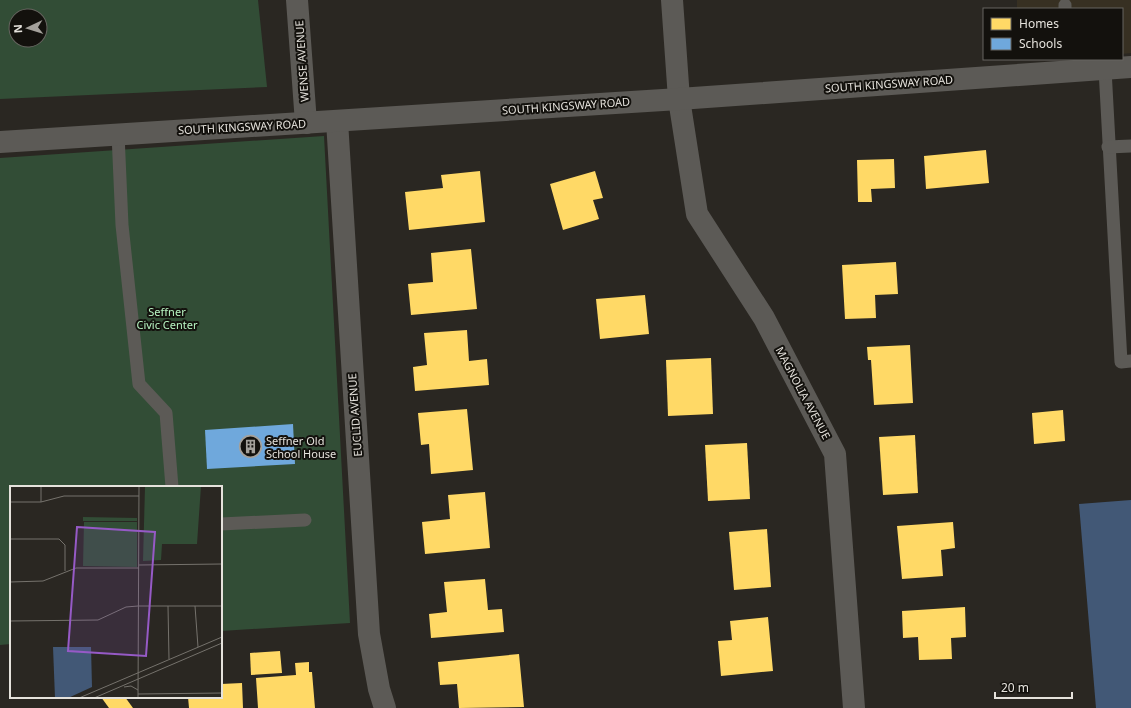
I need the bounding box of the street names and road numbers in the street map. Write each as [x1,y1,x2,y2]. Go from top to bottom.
street label: WENSE AVENUE [291,20,312,102]
street label: SOUTH KINGSWAY ROAD [824,72,953,95]
street label: SOUTH KINGSWAY ROAD [501,94,630,117]
street label: SOUTH KINGSWAY ROAD [178,116,306,137]
street label: MAGNOLIA AVENUE [773,344,834,442]
street label: EUCLID AVENUE [344,373,365,457]

